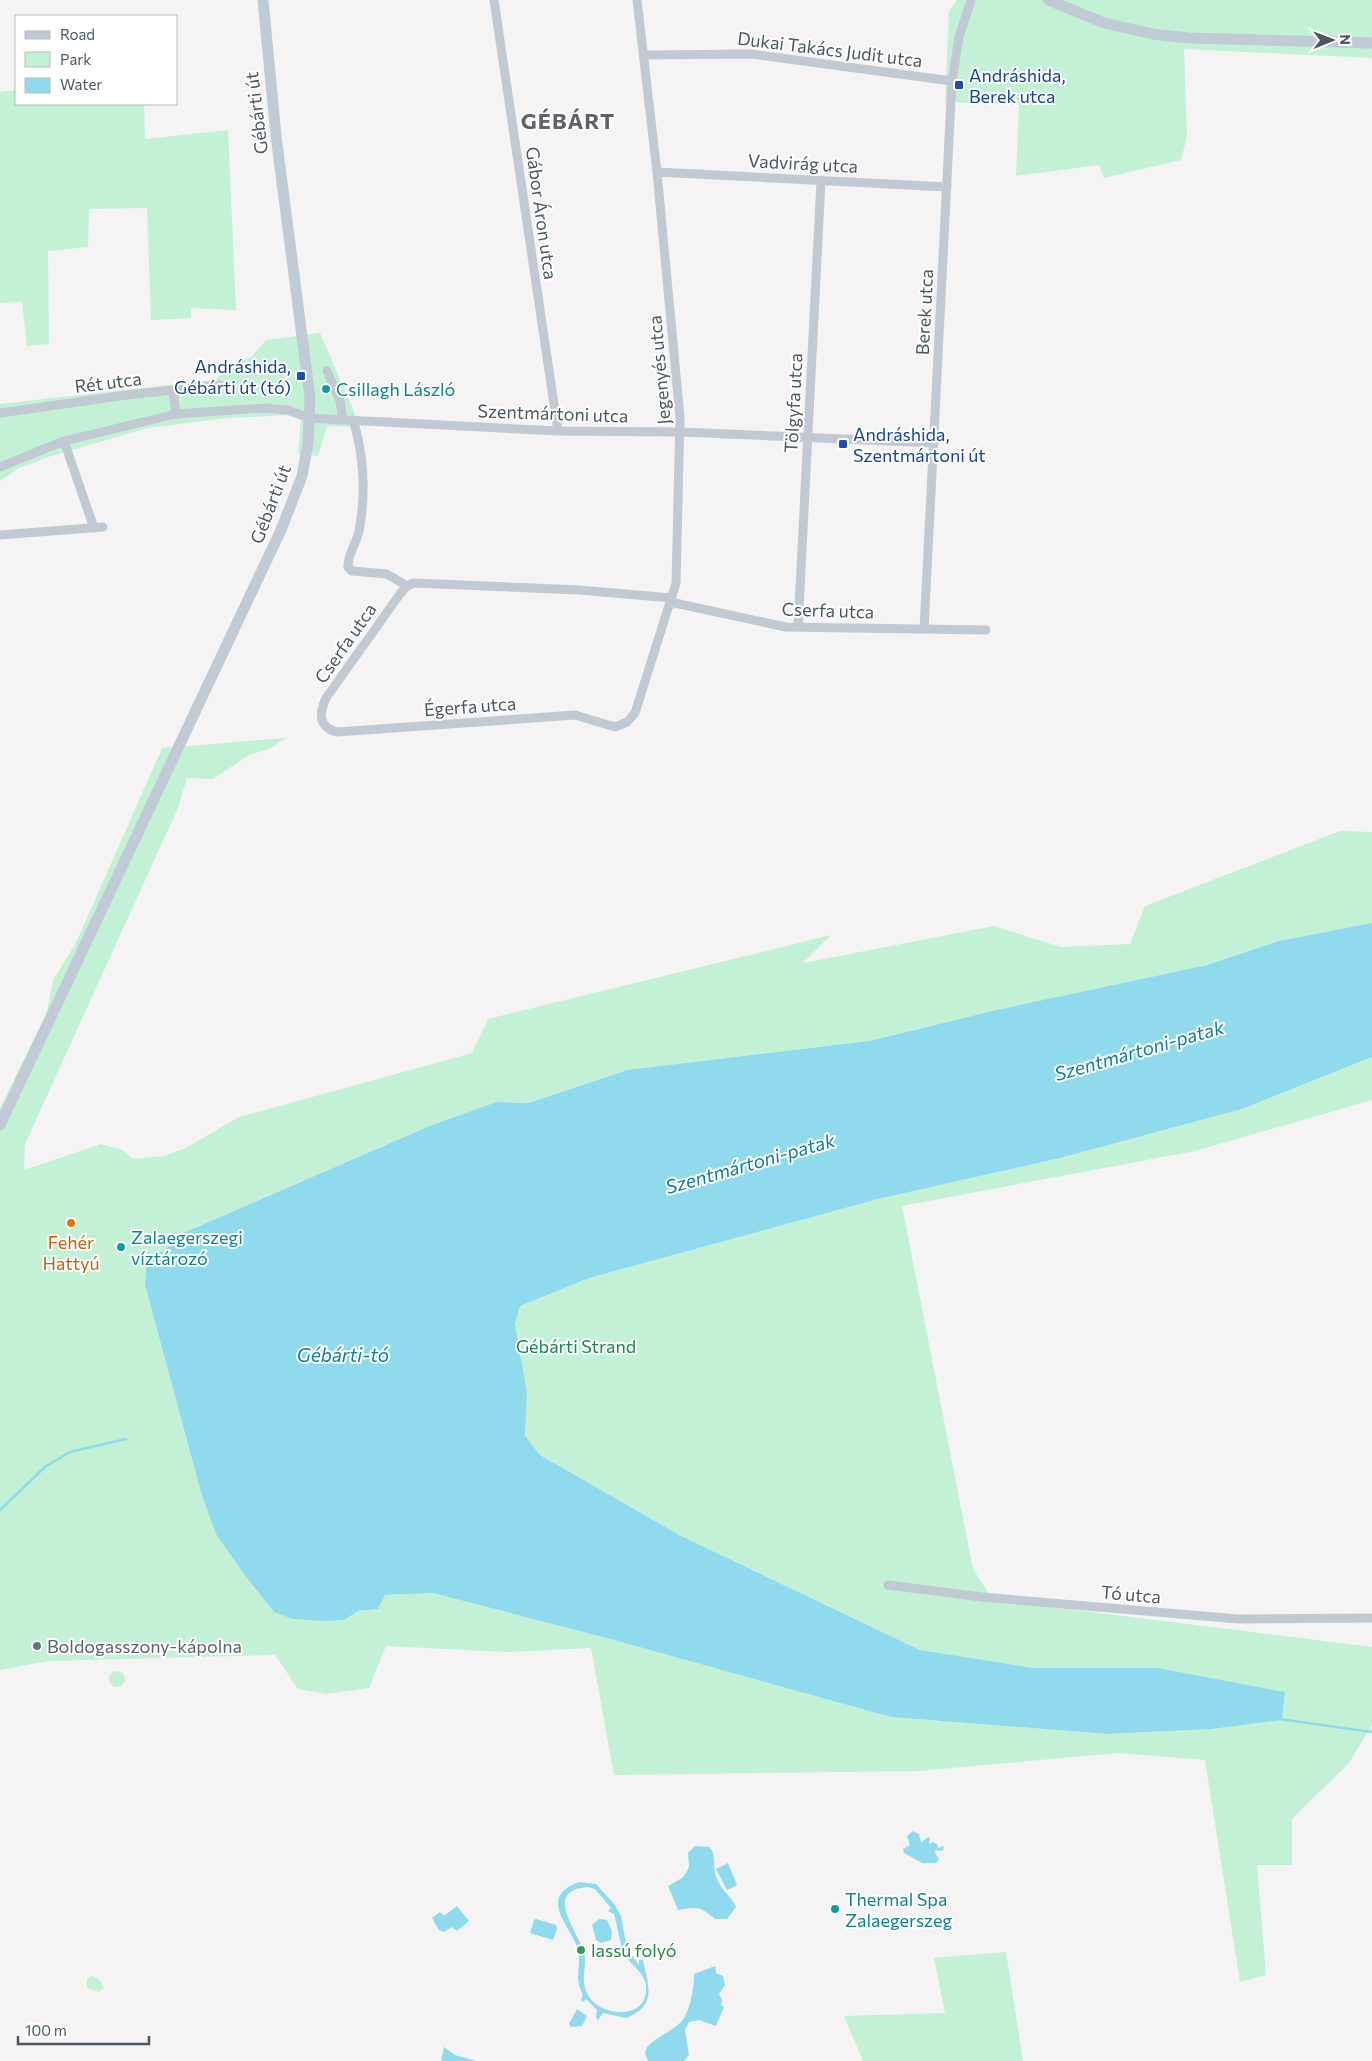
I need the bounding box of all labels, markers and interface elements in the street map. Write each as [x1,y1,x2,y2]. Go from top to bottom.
legend [15,15,178,105]
north arrow [1307,15,1357,65]
text: Road [60,25,95,43]
street label: Dukai Takács Judit utca [736,27,924,71]
text: N [1337,34,1354,45]
text: Park [60,50,91,68]
place label: Andráshida, Berek utca [969,64,1066,107]
street label: Gébárti út [240,71,272,155]
text: Water [60,75,102,93]
marker: Andráshida, Berek utca [953,79,965,91]
district label: GÉBÁRT [521,107,615,134]
street label: Gábor Áron utca [522,145,562,281]
street label: Vadvirág utca [747,149,859,177]
street label: Berek utca [911,268,937,356]
street label: Jegenyés utca [643,314,675,426]
street label: Tölgyfa utca [779,353,807,453]
place label: Andráshida, Gébárti út (tó) [174,355,291,398]
street label: Rét utca [73,367,143,397]
marker: Andráshida, Gébárti út (tó) [295,370,307,382]
place label: Csillagh László [336,378,455,400]
marker: Csillagh László [320,383,332,395]
street label: Szentmártoni utca [477,399,629,427]
place label: Andráshida, Szentmártoni út [853,423,986,466]
marker: Andráshida, Szentmártoni út [837,438,849,450]
street label: Gébárti út [245,461,295,547]
street label: Cserfa utca [781,597,875,623]
street label: Cserfa utca [309,599,381,687]
street label: Égerfa utca [423,692,517,720]
water label: Szentmártoni-patak [1052,1015,1227,1085]
water label: Szentmártoni-patak [663,1128,838,1198]
marker: Fehér Hattyú [65,1217,77,1229]
place label: Zalaegerszegi víztározó [131,1226,243,1269]
place label: Fehér Hattyú [42,1231,100,1274]
marker: Zalaegerszegi víztározó [115,1241,127,1253]
park label: Gébárti Strand [516,1335,636,1357]
water label: Gébárti-tó [297,1343,389,1366]
street label: Tó utca [1100,1580,1162,1608]
place label: Boldogasszony-kápolna [47,1635,242,1657]
marker: Boldogasszony-kápolna [31,1640,43,1652]
place label: Thermal Spa Zalaegerszeg [845,1888,953,1931]
marker: Thermal Spa Zalaegerszeg [829,1903,841,1915]
place label: lassú folyó [591,1939,677,1961]
marker: lassú folyó [575,1944,587,1956]
scale bar [18,2014,149,2046]
text: 100 m [25,2021,67,2039]

